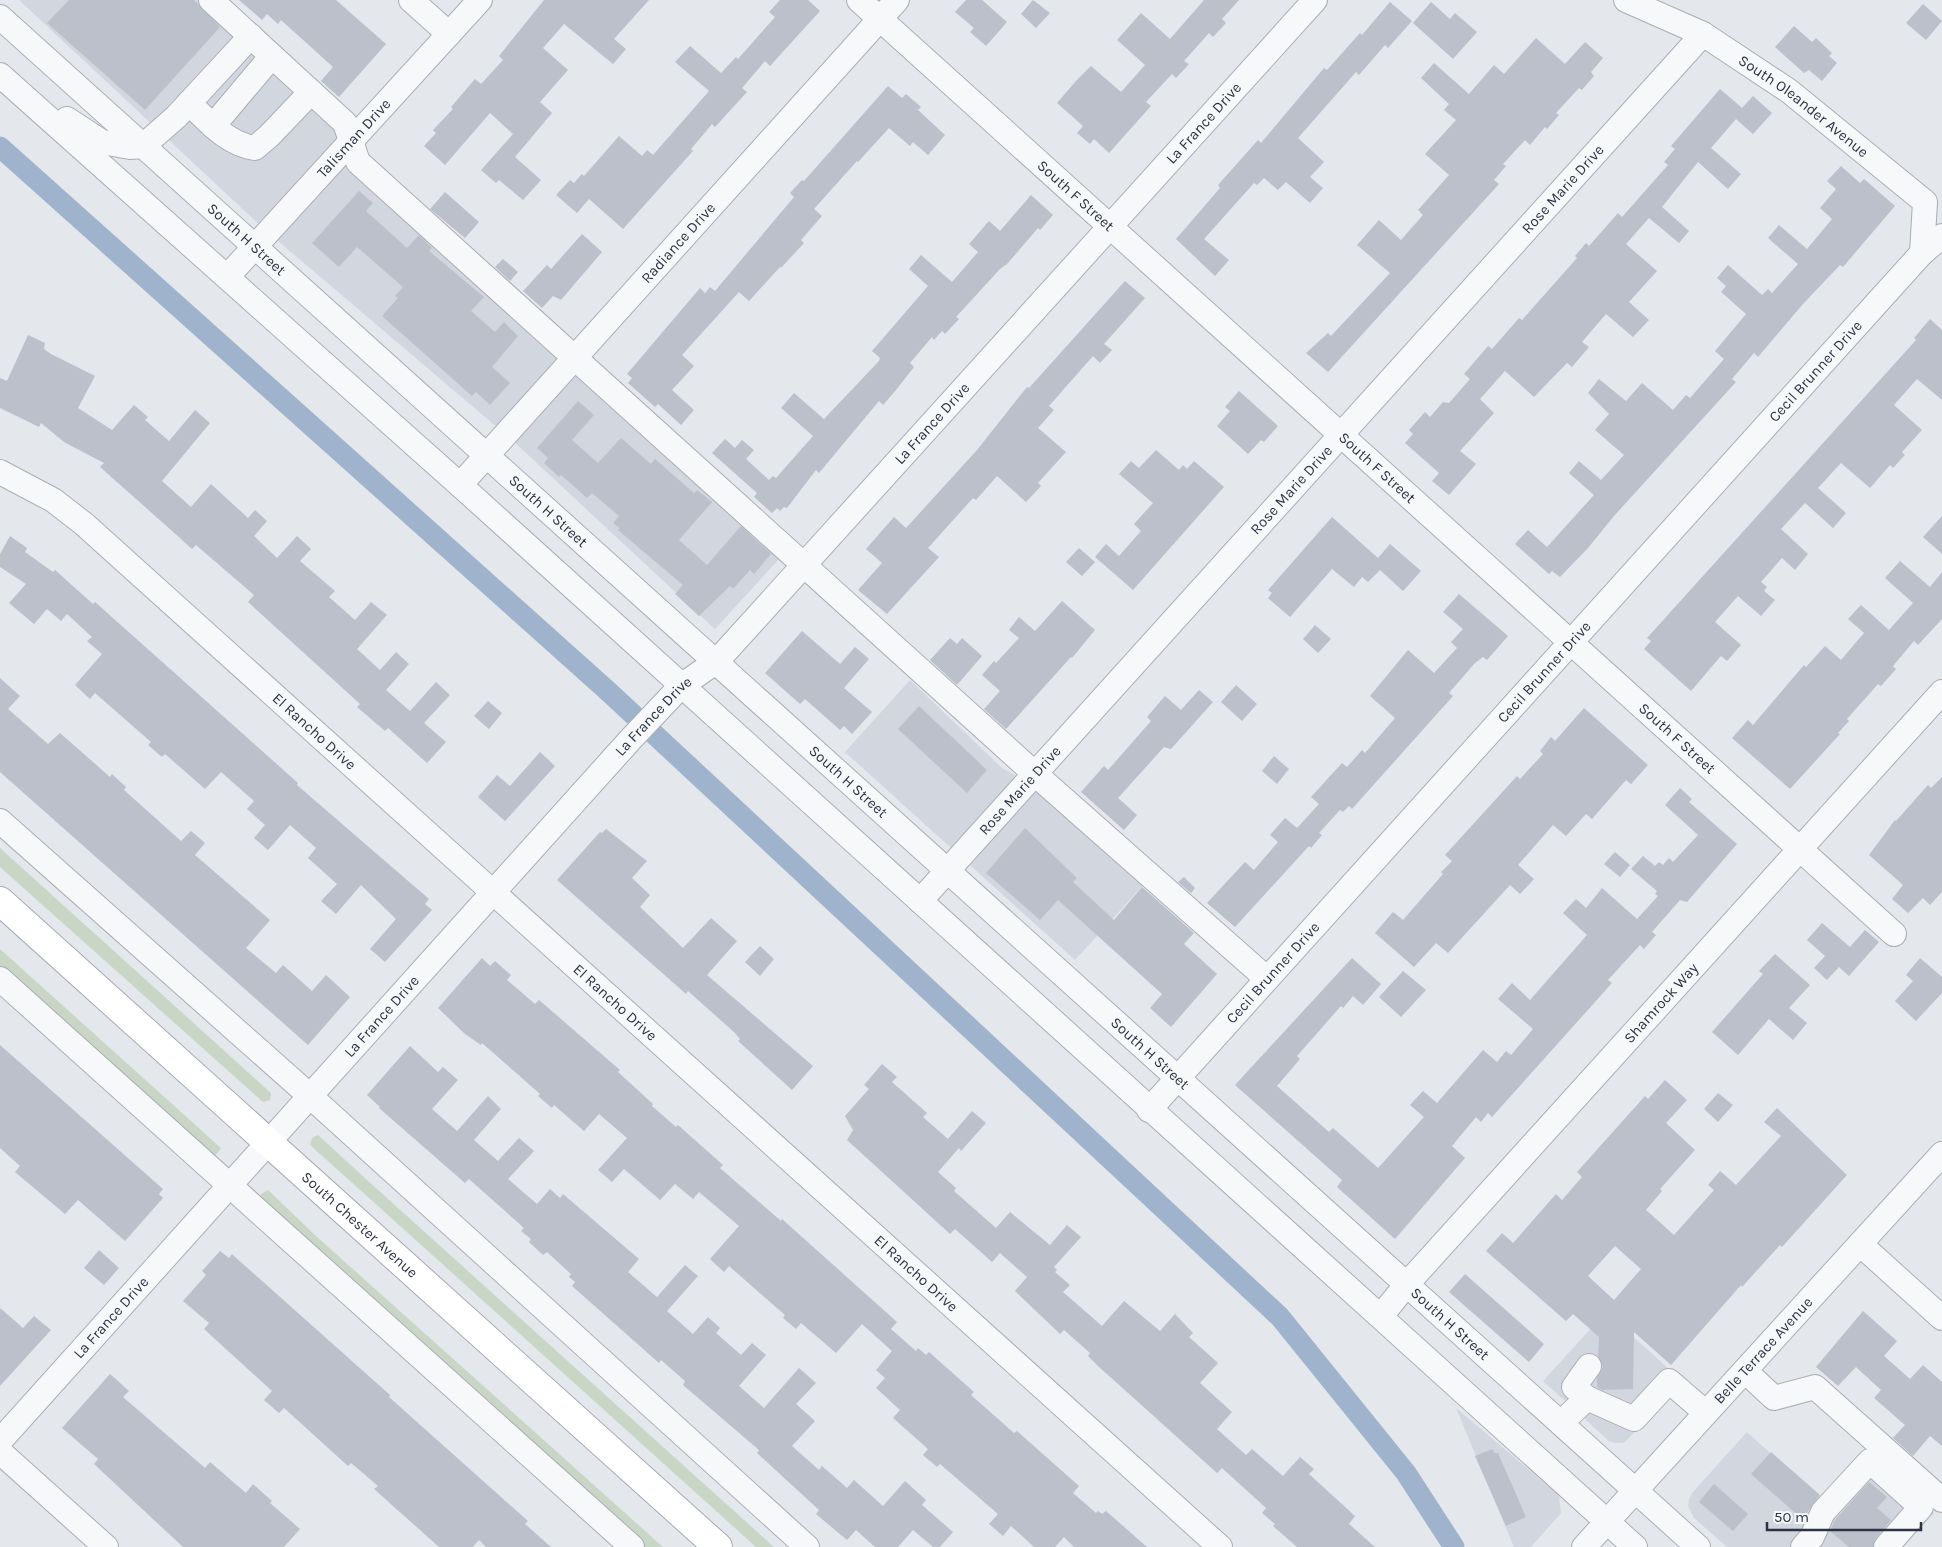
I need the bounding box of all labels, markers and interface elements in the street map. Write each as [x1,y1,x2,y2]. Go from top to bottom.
street label: South Oleander Avenue [1735,51,1872,161]
street label: La France Drive [1162,79,1245,168]
street label: Talisman Drive [313,95,395,182]
street label: Rose Marie Drive [1518,141,1608,238]
street label: South F Street [1034,156,1118,235]
street label: South H Street [204,199,290,279]
street label: Radiance Drive [637,199,719,287]
street label: Cecil Brunner Drive [1765,317,1866,426]
street label: La France Drive [891,379,973,468]
street label: South F Street [1335,428,1420,507]
street label: Rose Marie Drive [1246,442,1336,538]
street label: South H Street [505,471,591,551]
street label: Cecil Brunner Drive [1494,617,1595,726]
street label: La France Drive [611,672,695,760]
street label: El Rancho Drive [269,689,360,774]
street label: South F Street [1635,699,1720,778]
street label: South H Street [805,741,892,822]
street label: Rose Marie Drive [975,742,1065,839]
street label: Cecil Brunner Drive [1222,918,1323,1027]
street label: Shamrock Way [1620,959,1702,1047]
street label: El Rancho Drive [570,960,661,1045]
street label: La France Drive [340,972,423,1061]
street label: South H Street [1107,1013,1193,1093]
street label: South Chester Avenue [298,1168,422,1282]
street label: El Rancho Drive [871,1231,962,1316]
street label: La France Drive [70,1273,152,1362]
street label: South H Street [1407,1284,1493,1364]
street label: Belle Terrace Avenue [1710,1293,1816,1408]
scale bar [1767,1500,1921,1532]
text: 50 m [1774,1508,1809,1526]

